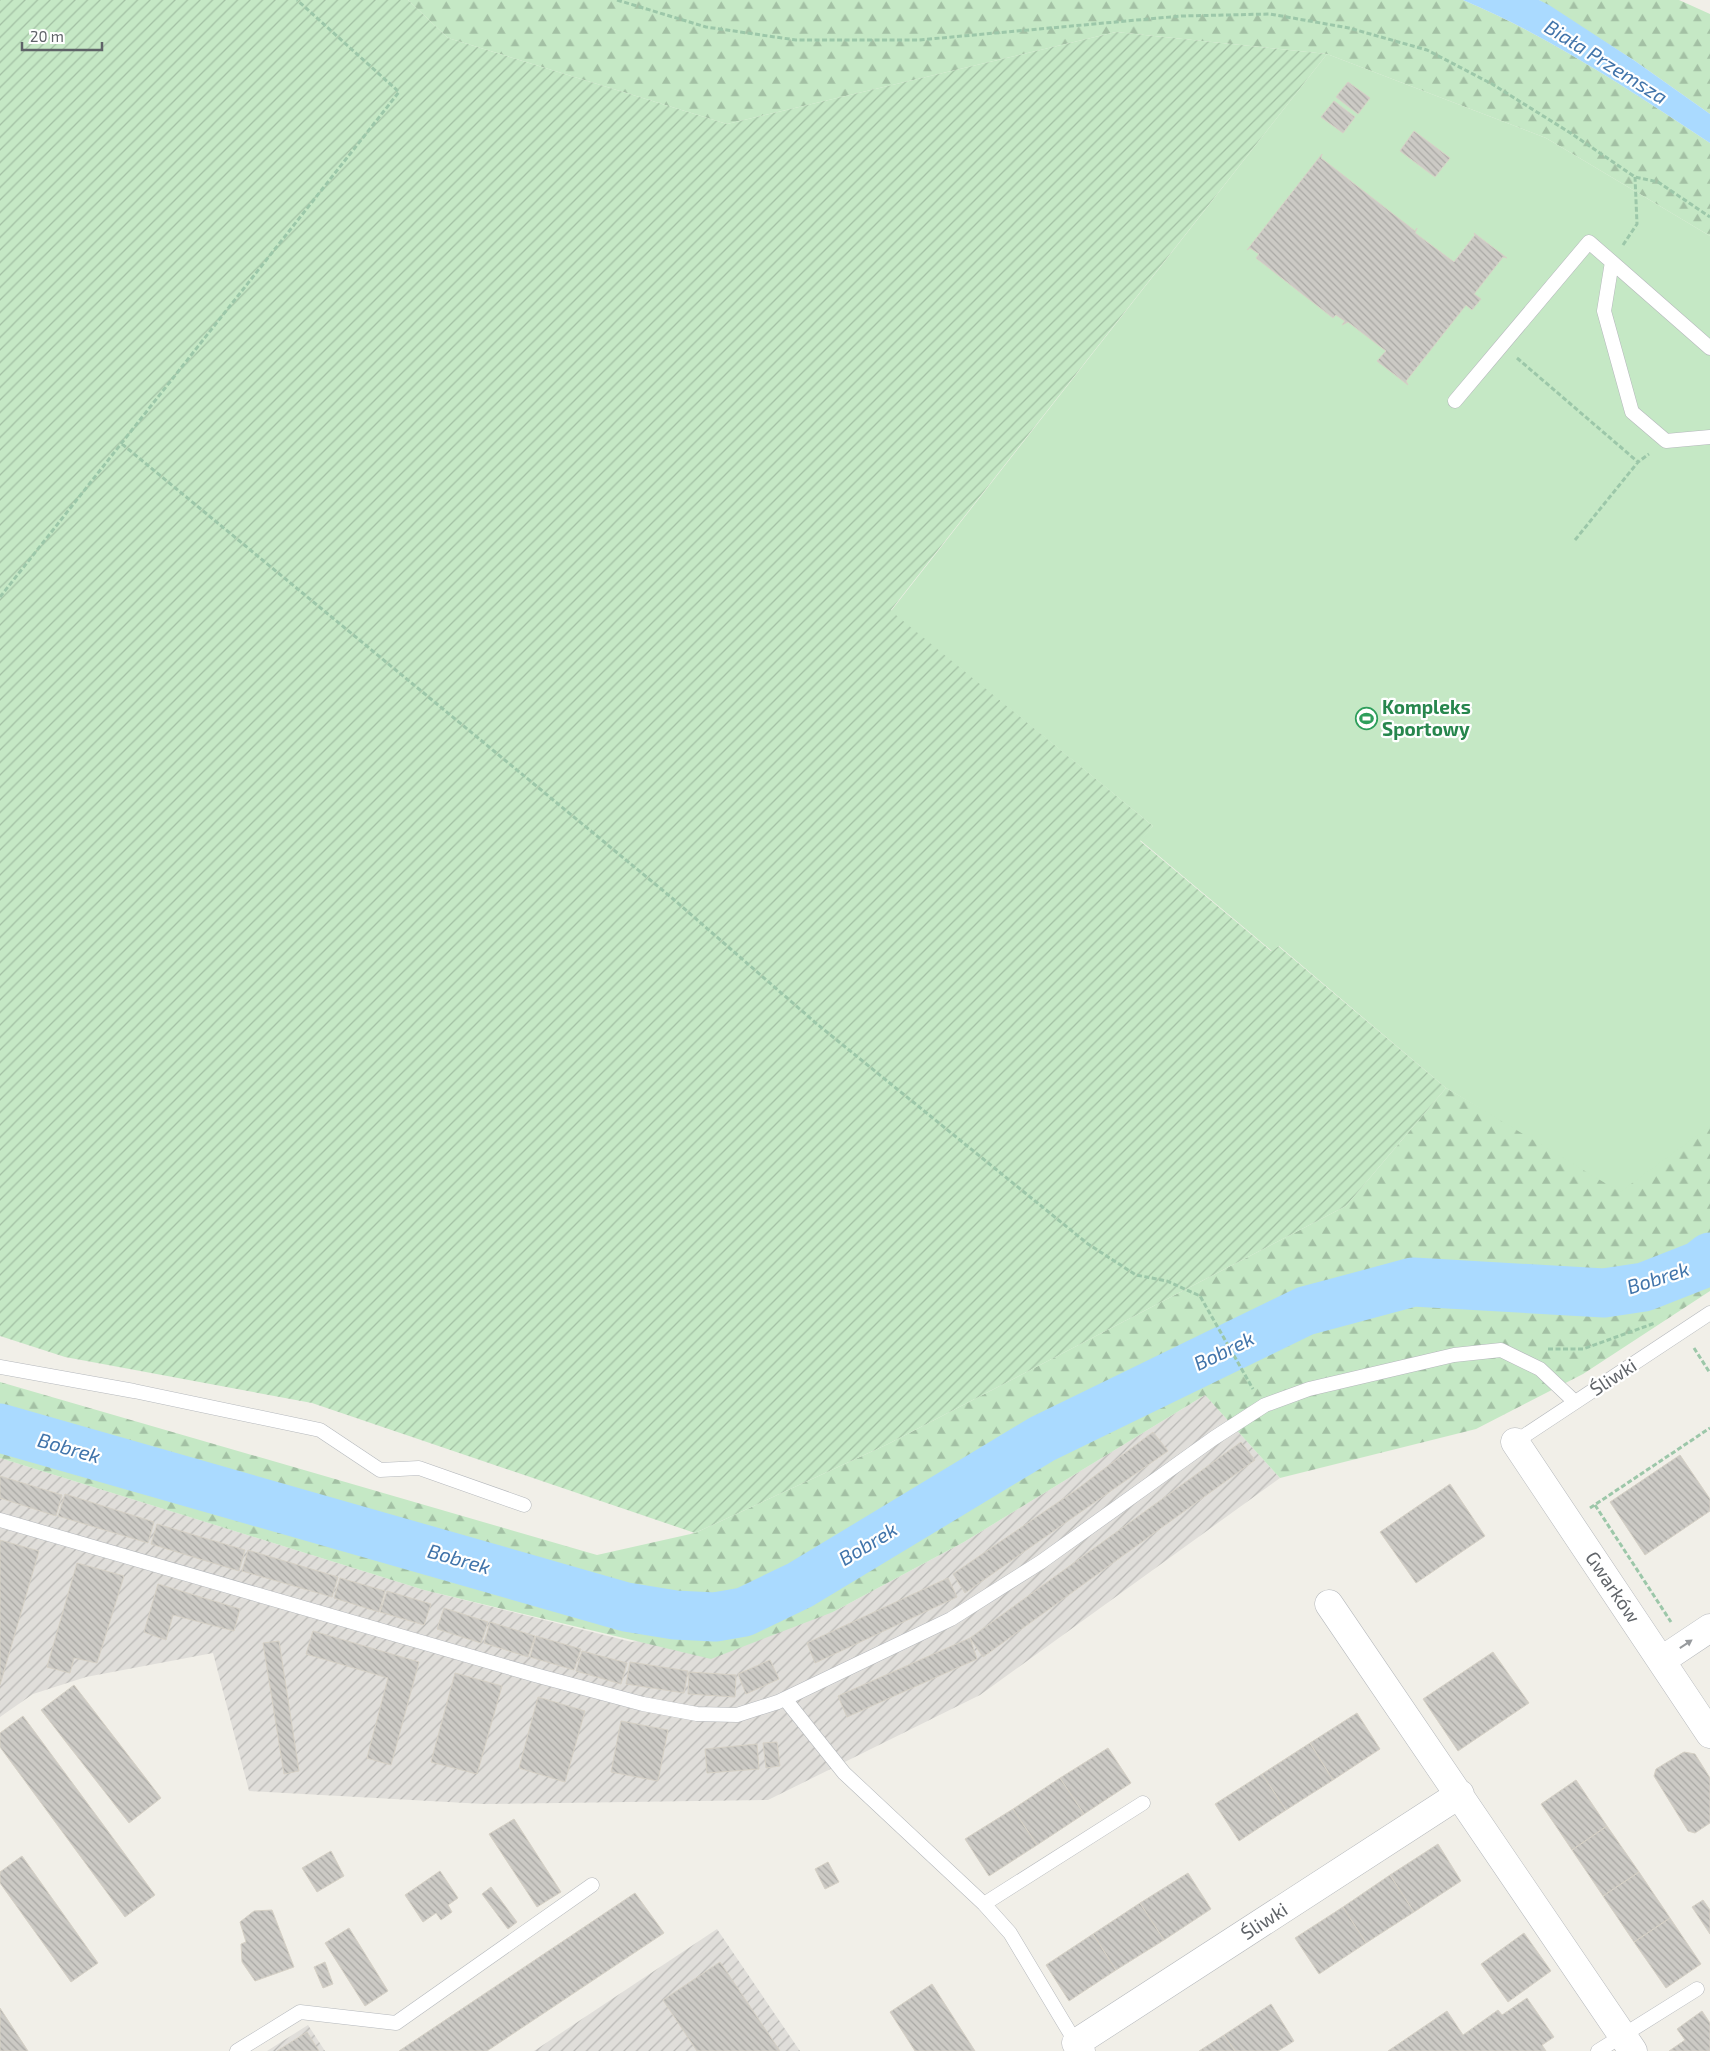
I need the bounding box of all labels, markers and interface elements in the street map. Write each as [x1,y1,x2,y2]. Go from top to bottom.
water label: Biała Przemsza [1541,14,1672,108]
scale bar [22,20,102,52]
text: 20 m [30,27,64,45]
place label: Kompleks Sportowy [1382,695,1471,741]
sports icon: Kompleks Sportowy [1354,706,1378,730]
water label: Bobrek [1624,1256,1692,1298]
water label: Bobrek [1190,1325,1258,1375]
street label: Śliwki [1585,1353,1640,1400]
water label: Bobrek [35,1427,103,1467]
water label: Bobrek [834,1516,901,1570]
water label: Bobrek [425,1538,493,1578]
street label: Gwarków [1581,1547,1646,1627]
one-way arrow [1679,1639,1693,1649]
street label: Śliwki [1236,1897,1291,1944]

